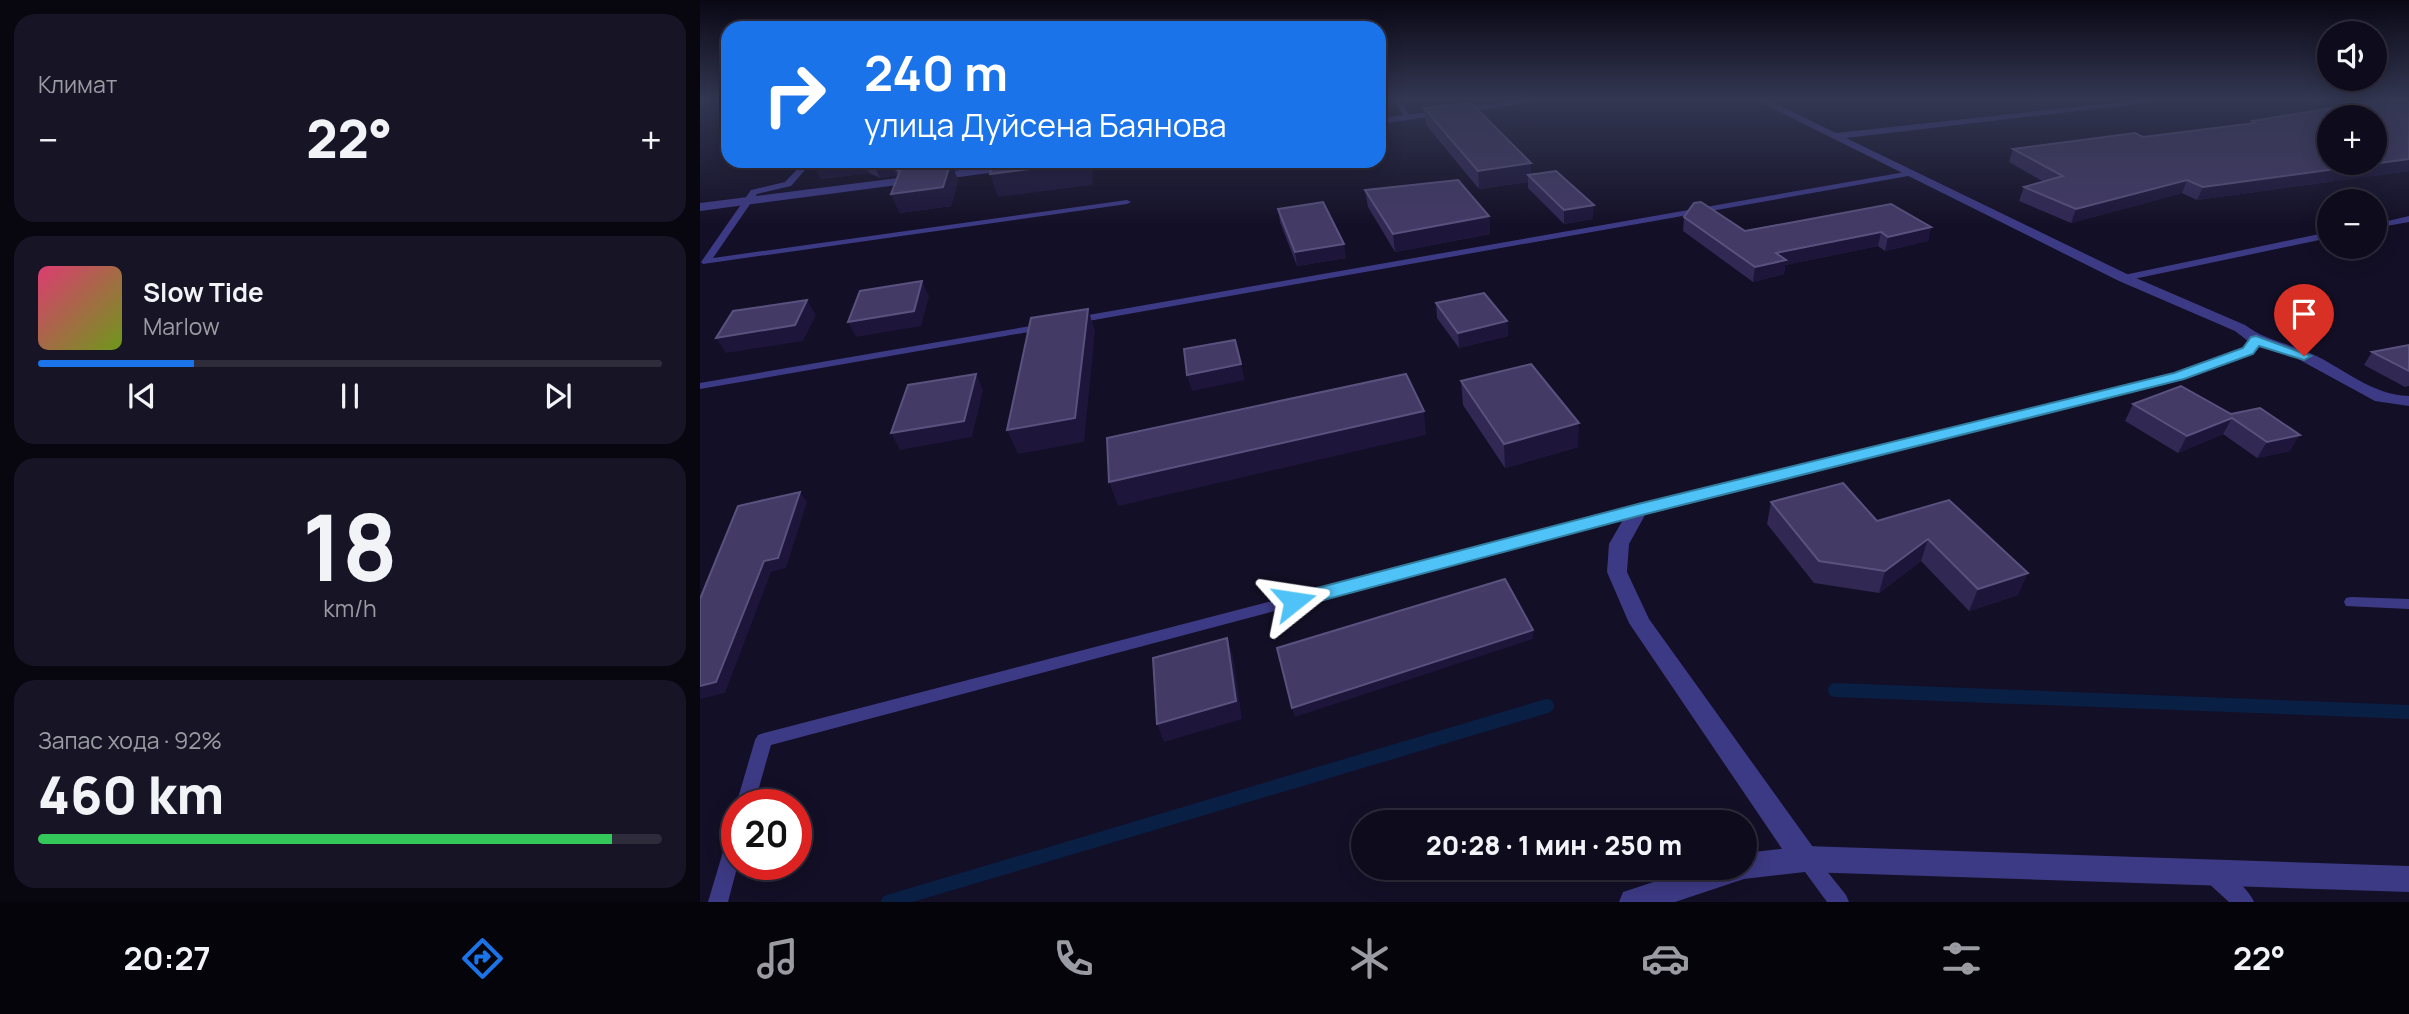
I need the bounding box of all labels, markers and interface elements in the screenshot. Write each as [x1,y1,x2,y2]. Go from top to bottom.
map controls [2317,21,2387,259]
button: sound [2317,21,2387,91]
text: 240 m [864,39,1008,106]
icon: right [749,49,840,140]
text: Климат [38,68,117,100]
text: 22° [306,103,392,174]
text: улица Дуйсена Баянова [864,103,1227,147]
button: + [2317,105,2387,175]
text: − [38,113,59,165]
text: + [640,113,662,165]
button: − [2317,189,2387,259]
text: Slow Tide [143,274,264,310]
pin [2274,284,2334,356]
icon: arrive [2285,295,2323,333]
text: Marlow [143,310,220,342]
icon: previous [123,377,161,415]
icon: pause [331,377,369,415]
icon: next [539,377,577,415]
text: 18 [302,484,398,608]
position arrow [1257,564,1331,638]
text: km/h [323,592,377,624]
text: Запас хода · 92% [38,724,222,756]
text: 460 km [38,759,224,830]
speed limit sign: 20 [721,789,812,880]
text: 20:28 · 1 мин · 250 m [1426,827,1682,863]
icon: directions [458,934,507,983]
icon: music [753,934,802,983]
icon: phone [1049,934,1098,983]
icon: climate [1345,934,1394,983]
icon: car [1641,934,1690,983]
icon: filters [1937,934,1986,983]
text: 20:27 [123,936,211,980]
text: 22° [2233,936,2286,980]

